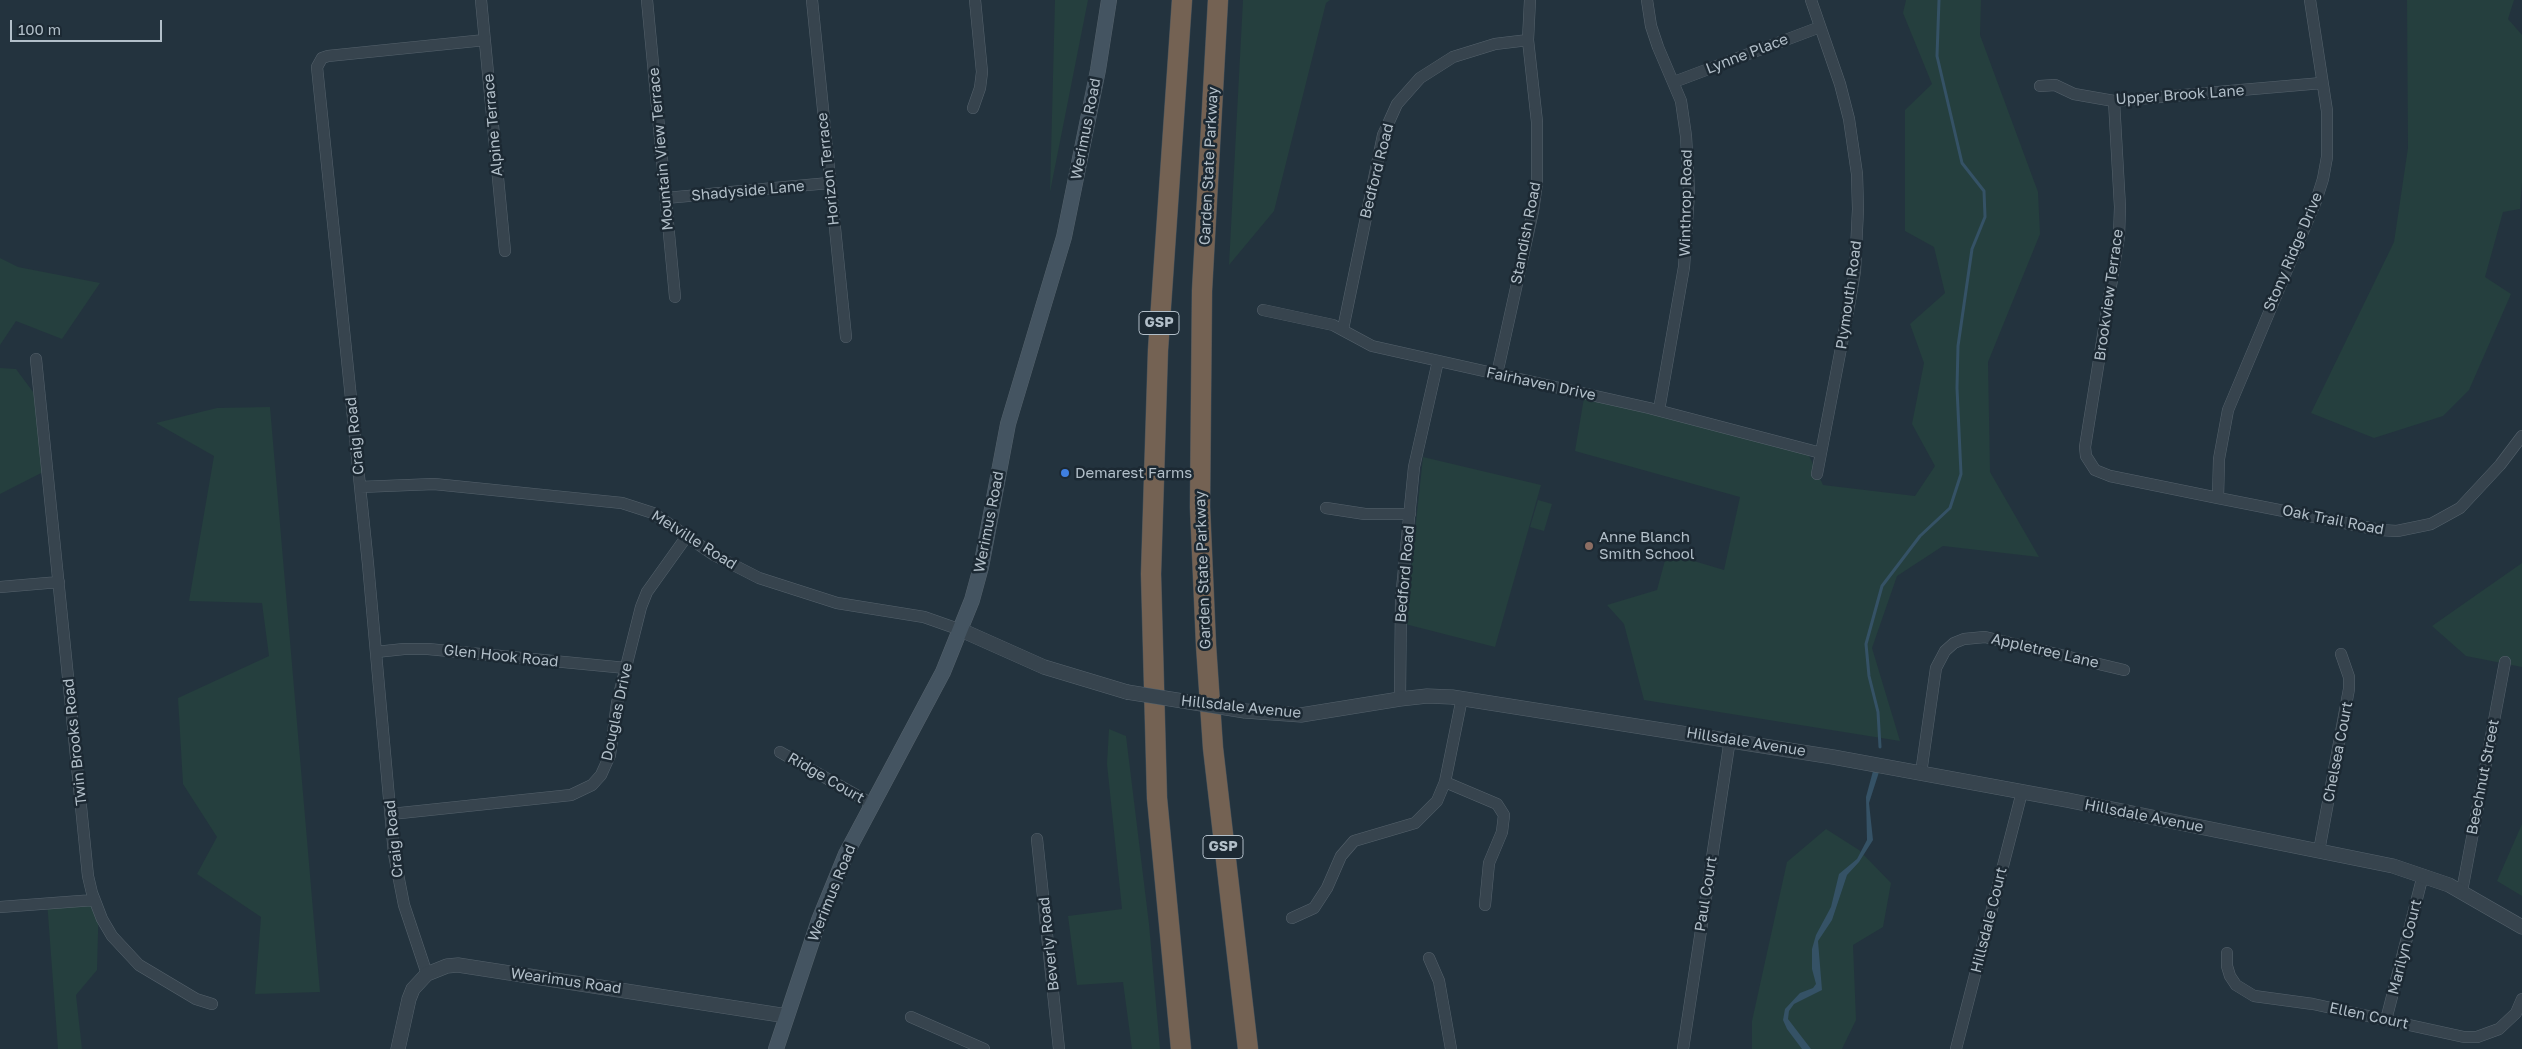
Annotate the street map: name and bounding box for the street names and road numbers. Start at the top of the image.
street label: Lynne Place [1703,30,1791,78]
street label: Mountain View Terrace [645,67,677,231]
street label: Alpine Terrace [480,73,506,177]
street label: Werimus Road [1067,77,1105,181]
street label: Upper Brook Lane [2115,82,2245,108]
street label: Garden State Parkway [1196,86,1222,246]
street label: Horizon Terrace [813,112,843,226]
street label: Bedford Road [1356,121,1398,221]
street label: Winthrop Road [1676,149,1696,257]
street label: Shadyside Lane [691,177,805,205]
street label: Standish Road [1507,180,1545,286]
street label: Stony Ridge Drive [2260,190,2326,314]
street label: Brookview Terrace [2091,228,2127,362]
street label: Plymouth Road [1832,239,1866,351]
road number: GSP [1139,312,1179,334]
street label: Fairhaven Drive [1485,364,1597,404]
street label: Craig Road [342,396,368,476]
street label: Werimus Road [970,470,1008,574]
street label: Garden State Parkway [1191,490,1215,650]
street label: Oak Trail Road [2281,501,2385,539]
street label: Melville Road [648,507,740,573]
street label: Bedford Road [1392,525,1418,623]
street label: Appletree Lane [1989,630,2101,672]
street label: Glen Hook Road [443,641,559,671]
street label: Douglas Drive [598,661,636,763]
street label: Twin Brooks Road [59,678,91,806]
street label: Hillsdale Avenue [1180,692,1302,722]
street label: Chelsea Court [2319,700,2357,804]
street label: Beechnut Street [2463,718,2503,836]
street label: Hillsdale Avenue [1685,724,1807,760]
street label: Ridge Court [784,749,868,807]
street label: Hillsdale Avenue [2083,796,2205,836]
street label: Craig Road [381,799,407,879]
road number: GSP [1203,836,1243,859]
street label: Werimus Road [804,842,860,944]
street label: Paul Court [1691,855,1721,933]
street label: Hillsdale Court [1967,865,2011,975]
street label: Beverly Road [1035,896,1063,992]
street label: Marilyn Court [2384,897,2426,997]
street label: Wearimus Road [509,964,623,998]
street label: Ellen Court [2328,999,2410,1033]

